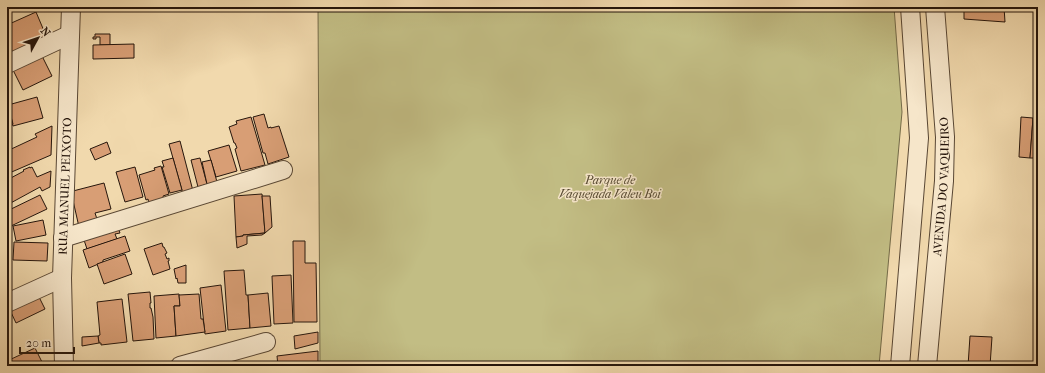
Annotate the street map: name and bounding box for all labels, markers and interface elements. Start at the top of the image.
north arrow [18,18,58,58]
text: N [38,25,53,40]
street label: RUA MANUEL PEIXOTO [56,117,74,255]
street label: AVENIDA DO VAQUEIRO [930,117,952,258]
park label: Parque de Vaquejada Valeu Boi [559,173,662,201]
scale bar [20,329,74,355]
text: 20 m [26,336,51,350]

